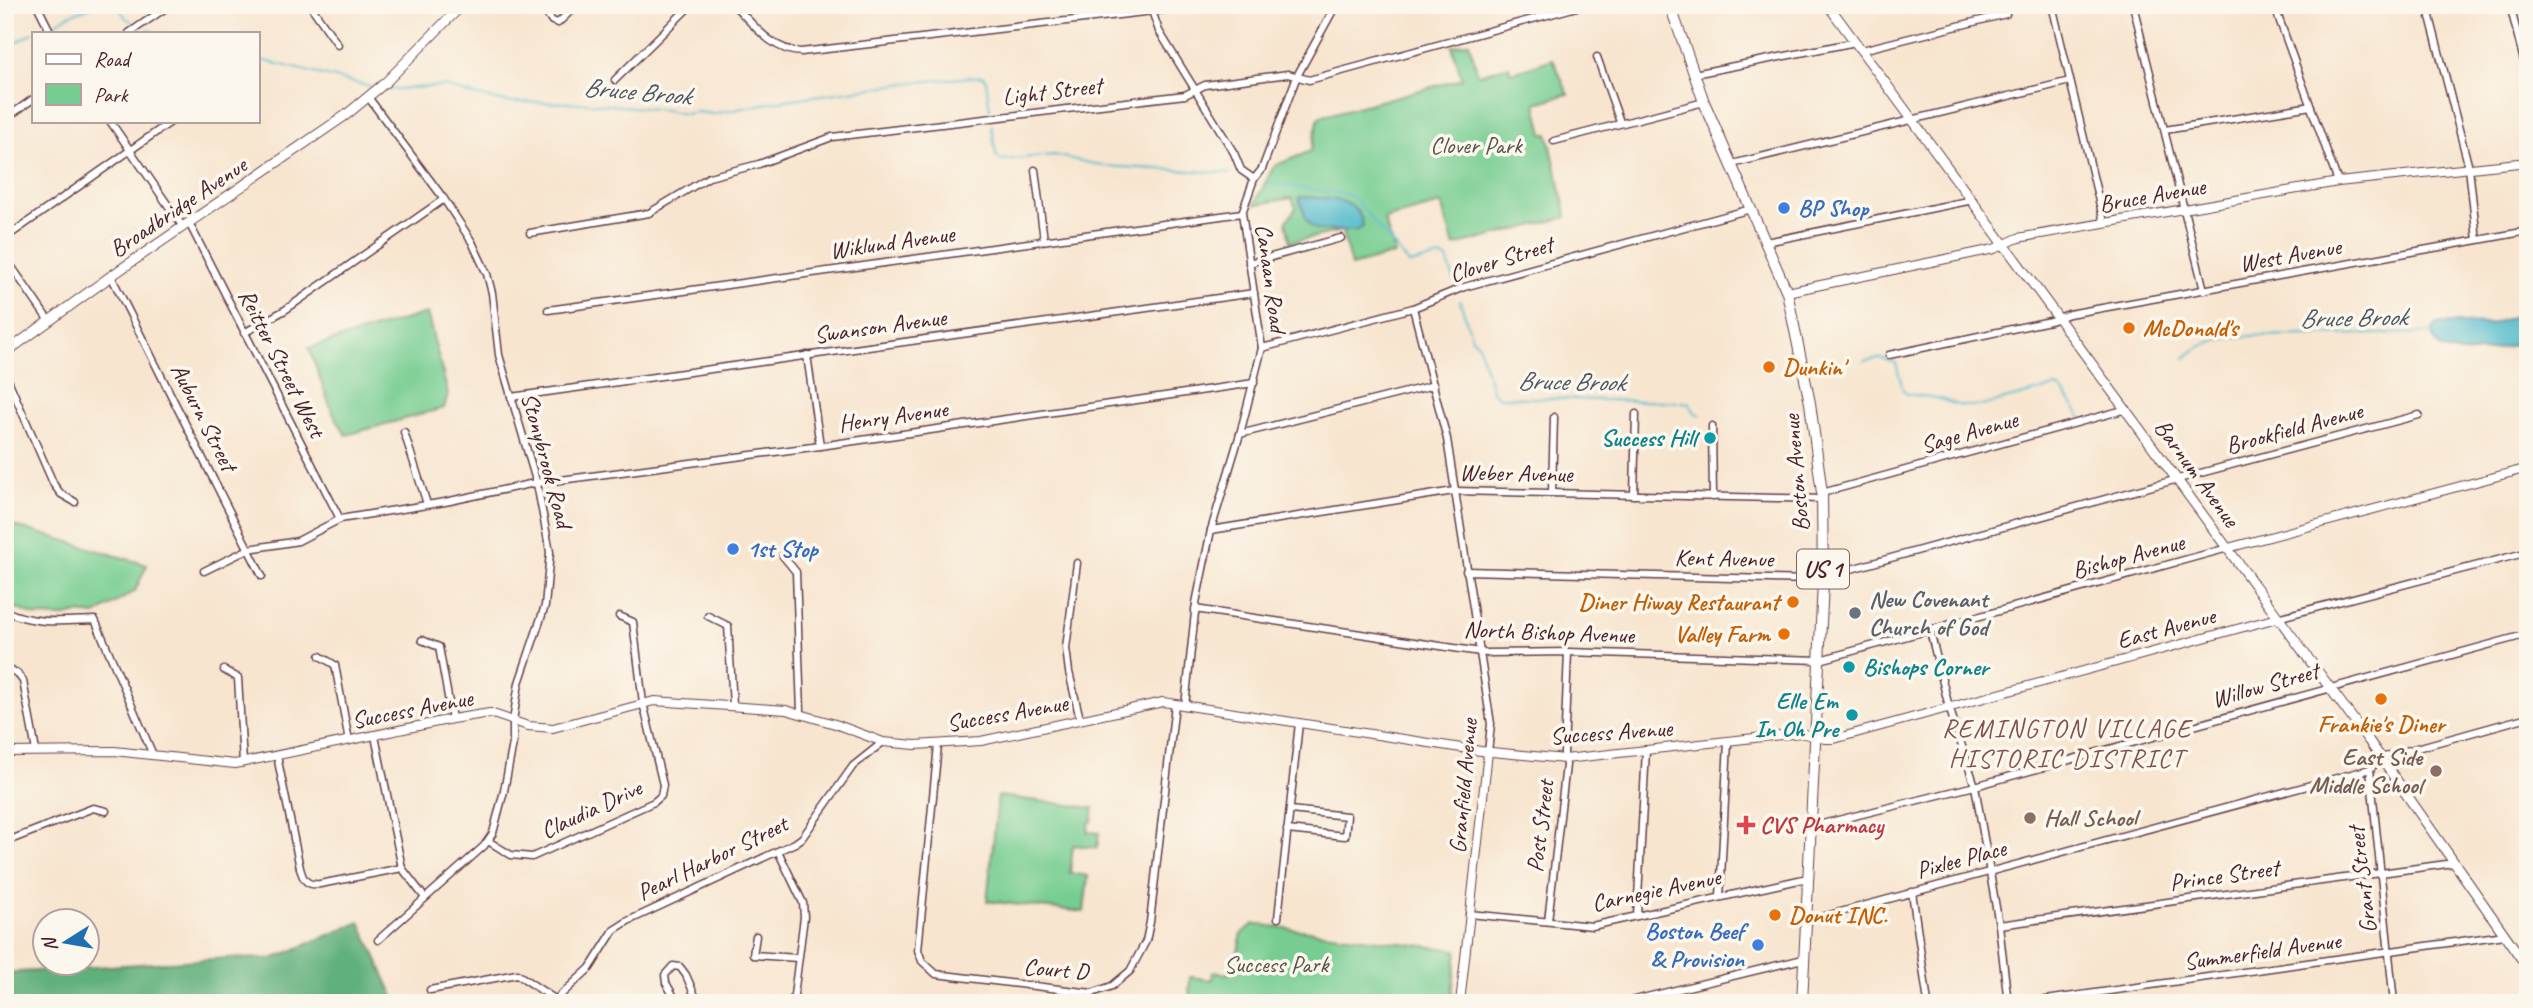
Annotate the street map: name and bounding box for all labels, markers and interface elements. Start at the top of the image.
legend [32,32,259,122]
text: Road [94,46,133,72]
water label: Bruce Brook [582,70,696,113]
street label: Light Street [1001,70,1106,112]
text: Park [94,82,129,108]
park label: Clover Park [1430,130,1524,160]
street label: Broadbridge Avenue [104,149,254,264]
street label: Bruce Avenue [2097,171,2209,219]
place label: BP Shop [1798,193,1870,223]
marker: BP Shop [1776,200,1792,216]
street label: Wiklund Avenue [828,218,958,266]
street label: Canaan Road [1249,222,1294,338]
street label: Clover Street [1446,228,1559,289]
street label: West Avenue [2237,231,2345,279]
street label: Reitter Street West [232,284,333,444]
water label: Bruce Brook [2299,300,2411,335]
street label: Swanson Avenue [812,302,950,350]
place label: McDonald's [2143,313,2241,343]
marker: McDonald's [2121,320,2137,336]
place label: Dunkin' [1783,352,1850,382]
street label: Auburn Street [164,358,245,479]
marker: Dunkin' [1761,359,1777,375]
water label: Bruce Brook [1517,364,1629,399]
street label: Stonybrook Road [515,389,580,534]
street label: Henry Avenue [836,393,952,439]
street label: Brookfield Avenue [2222,395,2368,461]
street label: Sage Avenue [1917,403,2023,460]
street label: Boston Avenue [1776,411,1816,533]
street label: Barnum Avenue [2148,413,2247,534]
place label: Success Hill [1601,423,1701,453]
marker: Success Hill [1702,430,1718,446]
street label: Weber Avenue [1459,457,1575,489]
street label: Bishop Avenue [2069,526,2189,585]
place label: 1st Stop [747,534,819,564]
marker: 1st Stop [725,541,741,557]
street label: Kent Avenue [1674,542,1776,574]
road number: US 1 [1797,550,1849,589]
place label: New Covenant Church of God [1869,584,1992,642]
place label: Diner Hiway Restaurant [1579,587,1783,617]
marker: Diner Hiway Restaurant [1785,594,1801,610]
street label: East Avenue [2114,600,2220,655]
marker: New Covenant Church of God [1847,605,1863,621]
street label: North Bishop Avenue [1463,614,1637,650]
place label: Valley Farm [1674,619,1771,649]
marker: Valley Farm [1776,626,1792,642]
place label: Bishops Corner [1863,652,1991,682]
street label: Willow Street [2208,655,2325,715]
marker: Bishops Corner [1841,659,1857,675]
street label: Success Avenue [349,682,477,735]
place label: Elle Em In Oh Pre [1755,686,1840,744]
street label: Success Avenue [944,687,1072,738]
marker: Frankie's Diner [2373,691,2389,707]
marker: Elle Em In Oh Pre [1844,707,1860,723]
place label: Frankie's Diner [2318,709,2447,739]
district label: REMINGTON VILLAGE HISTORIC DISTRICT [1942,712,2193,775]
street label: Success Avenue [1549,713,1675,751]
street label: Granfield Avenue [1442,715,1484,854]
place label: East Side Middle School [2309,742,2427,800]
marker: East Side Middle School [2428,763,2444,779]
street label: Claudia Drive [536,772,648,845]
street label: Post Street [1519,776,1561,874]
place label: Hall School [2044,803,2142,833]
street label: Pearl Harbor Street [632,808,794,907]
place label: CVS Pharmacy [1760,810,1885,840]
marker: Hall School [2022,810,2038,826]
marker: CVS Pharmacy [1738,817,1754,833]
street label: Grant Street [2340,822,2383,935]
street label: Pixlee Place [1913,832,2011,885]
street label: Prince Street [2167,852,2284,898]
street label: Carnegie Avenue [1589,861,1725,918]
place label: Donut INC. [1789,900,1889,930]
north arrow [32,906,102,976]
marker: Donut INC. [1767,907,1783,923]
place label: Boston Beef & Provision [1645,916,1750,974]
street label: Summerfield Avenue [2182,925,2345,977]
text: N [37,934,63,953]
marker: Boston Beef & Provision [1750,937,1766,953]
park label: Success Park [1224,949,1330,979]
street label: Court D [1022,951,1092,987]

